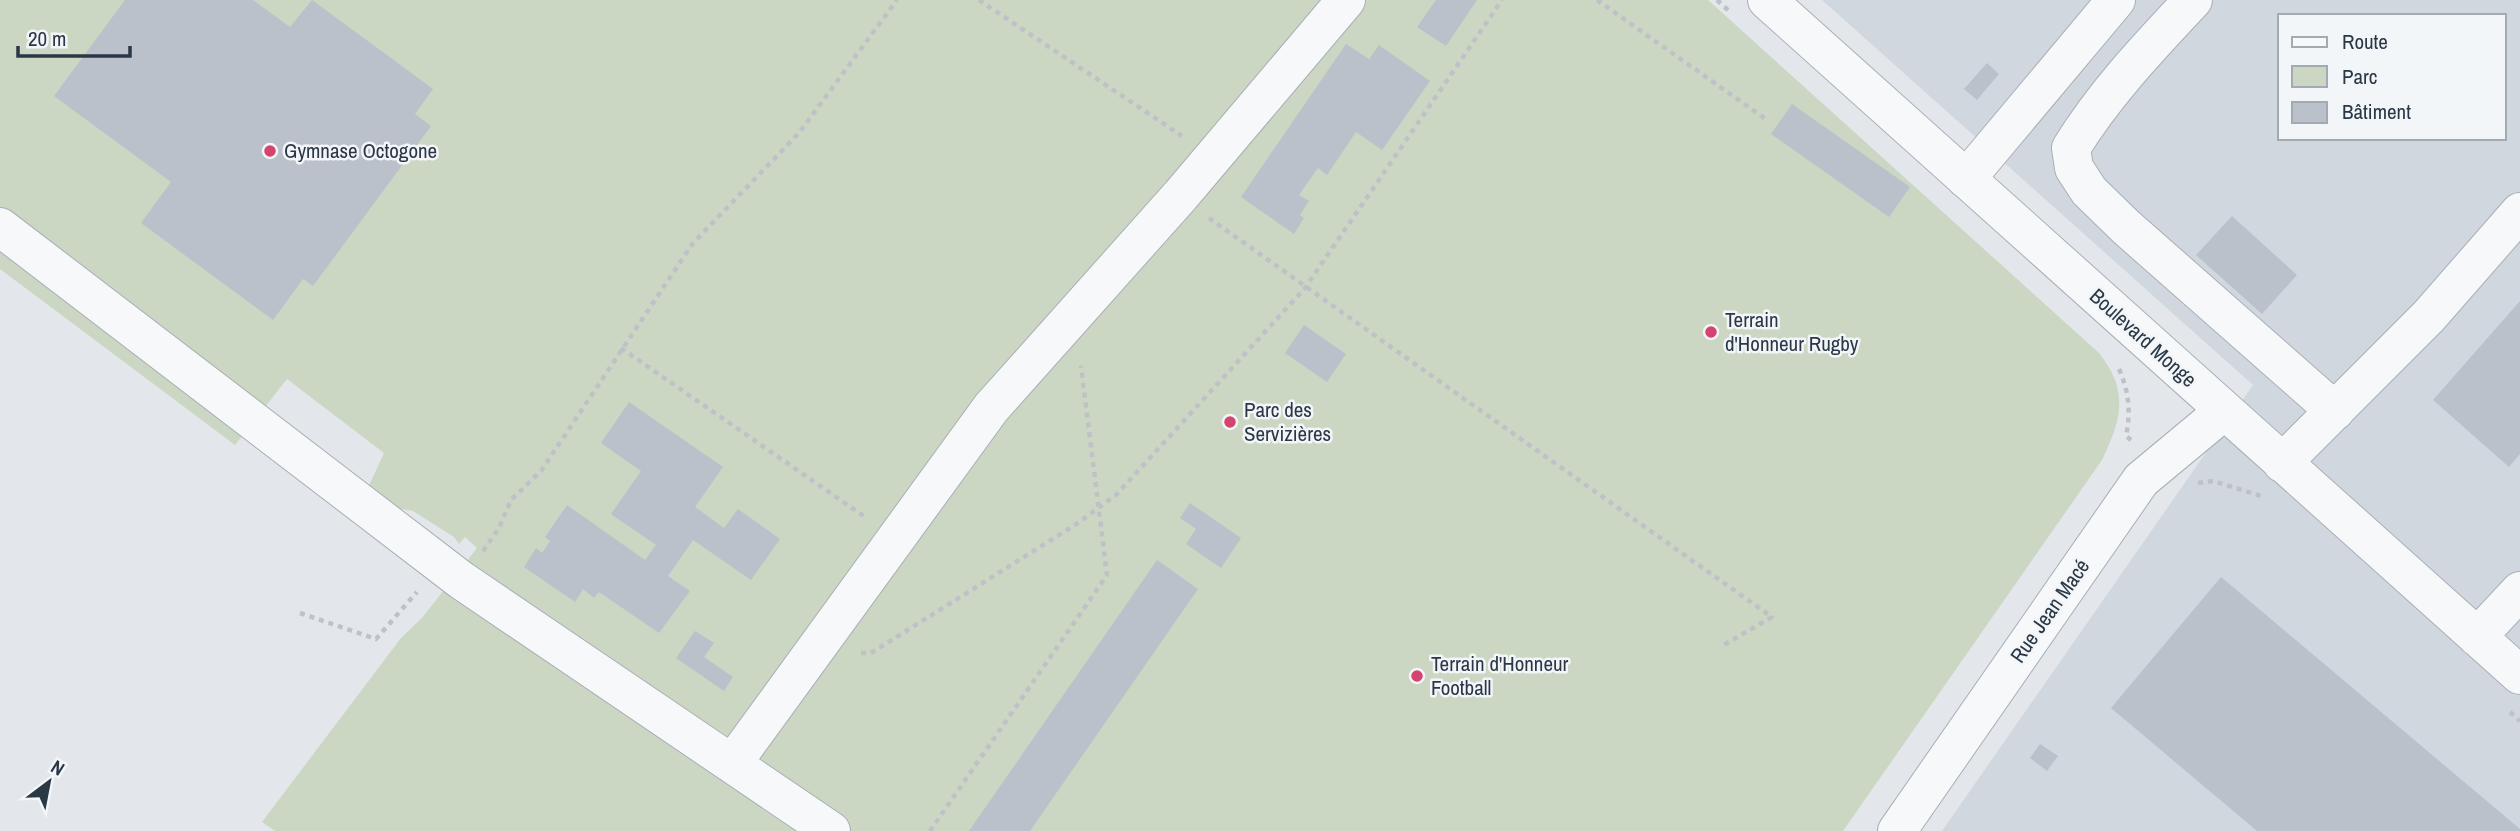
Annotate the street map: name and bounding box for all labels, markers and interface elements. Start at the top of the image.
scale bar [18,14,130,58]
legend [2278,14,2506,140]
text: 20 m [28,24,66,53]
text: Route [2342,27,2388,56]
text: Parc [2342,62,2377,91]
text: Bâtiment [2342,97,2411,126]
place label: Gymnase Octogone [284,136,437,165]
marker: Gymnase Octogone [262,143,278,159]
street label: Boulevard Monge [2083,282,2203,394]
place label: Terrain d'Honneur Rugby [1725,305,1859,358]
marker: Terrain d'Honneur Rugby [1703,324,1719,340]
place label: Parc des Servizières [1244,395,1331,448]
marker: Parc des Servizières [1222,414,1238,430]
street label: Rue Jean Macé [2003,553,2096,668]
place label: Terrain d'Honneur Football [1431,649,1569,702]
marker: Terrain d'Honneur Football [1409,668,1425,684]
north arrow [14,747,84,817]
text: N [46,754,70,782]

